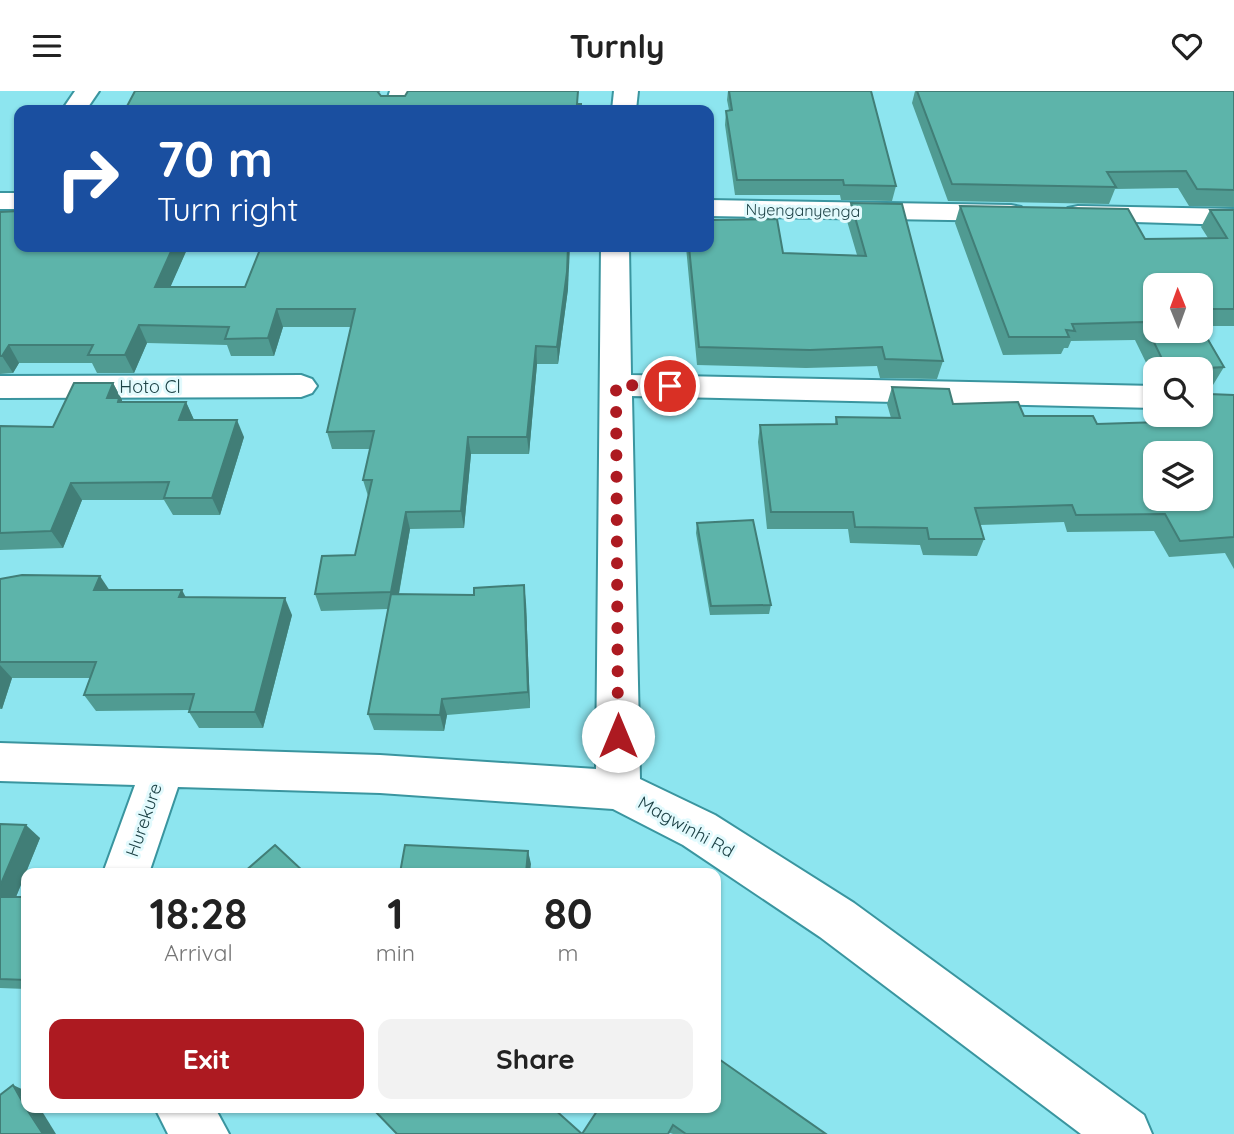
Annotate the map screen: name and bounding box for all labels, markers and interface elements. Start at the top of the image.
text: Turnly [570,26,664,66]
icon: menu [28,27,66,65]
icon: heart [1168,27,1206,65]
text: 70 m [157,128,273,189]
icon: right [42,133,133,224]
text: Turn right [157,189,298,229]
street label: Nyenganyenga [746,199,860,221]
north arrow [1143,273,1213,343]
map controls [1143,273,1213,511]
pin [640,356,700,416]
button: search [1143,357,1213,427]
icon: arrive [651,367,689,405]
street label: Hoto Cl [119,375,181,398]
button: layers [1143,441,1213,511]
position arrow [581,699,655,773]
street label: Hurekure [120,780,167,860]
street label: Magwinhi Rd [634,791,738,862]
text: 18:28 [150,887,247,940]
text: 1 [387,887,404,940]
text: 80 [544,887,592,940]
text: Arrival [164,938,233,967]
text: min [376,938,415,967]
text: m [558,938,579,967]
button: Exit [49,1019,364,1099]
button: Share [378,1019,693,1099]

